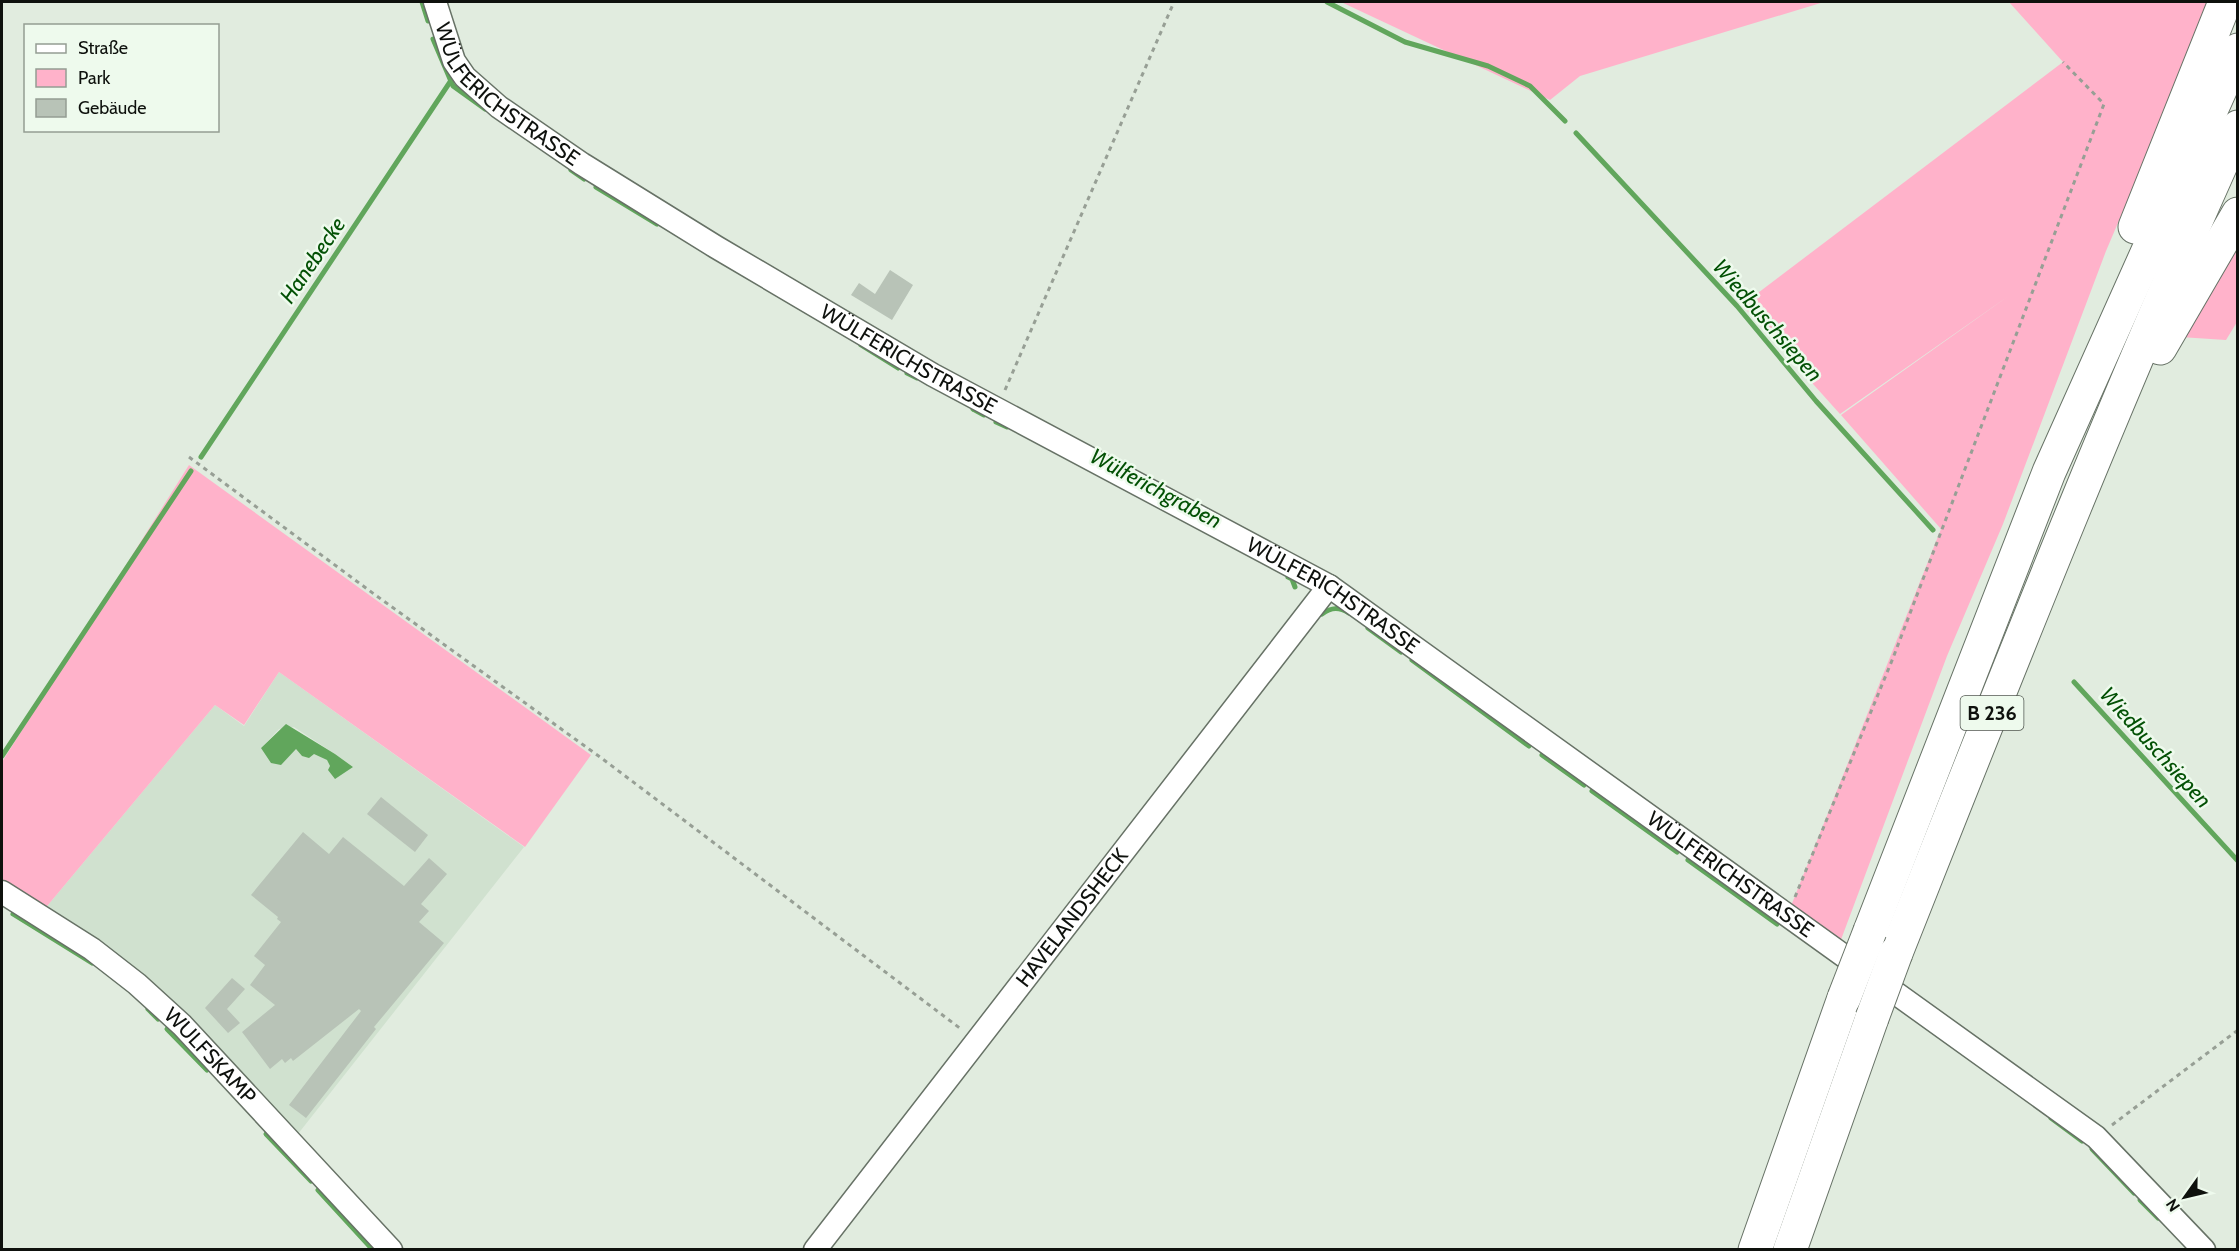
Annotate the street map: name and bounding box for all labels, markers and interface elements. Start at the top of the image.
street label: WÜLFERICHSTRASSE [430,19,585,171]
legend [24,24,219,132]
text: Straße [78,37,128,59]
text: Park [78,67,111,89]
text: Gebäude [78,97,147,119]
water label: Hanebecke [274,212,351,308]
water label: Wiedbuschsiepen [1707,253,1828,387]
street label: WÜLFERICHSTRASSE [816,298,1001,419]
water label: Wülferichgraben [1085,443,1226,534]
street label: WÜLFERICHSTRASSE [1243,532,1424,659]
water label: Wiedbuschsiepen [2094,681,2217,814]
road number: B 236 [1960,696,2024,730]
street label: WÜLFERICHSTRASSE [1643,806,1819,942]
street label: HAVELANDSHECK [1010,843,1133,992]
street label: WULFSKAMP [159,1002,262,1109]
north arrow [2155,1167,2215,1227]
text: N [2162,1195,2184,1215]

